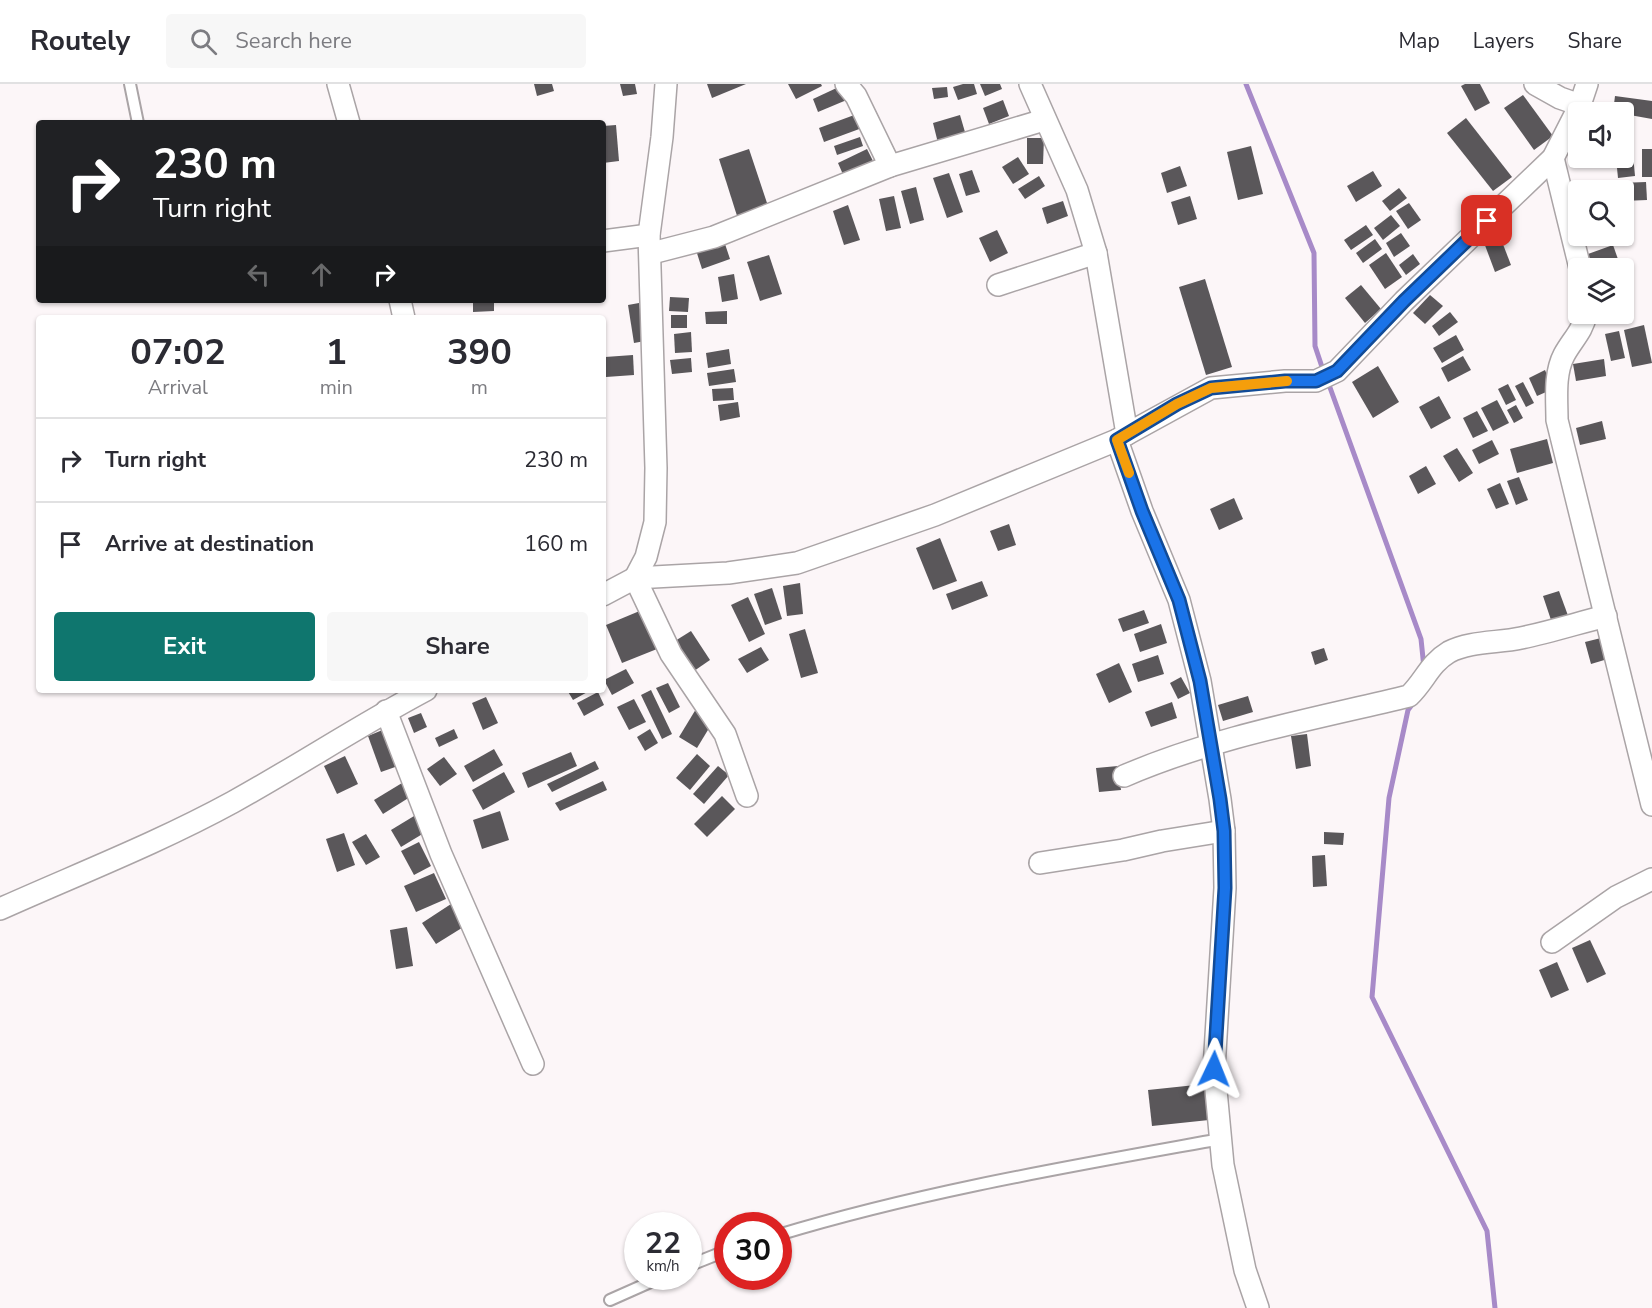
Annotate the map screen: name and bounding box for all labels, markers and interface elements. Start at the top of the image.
search box [166,14,586,68]
text: Routely [30,22,130,60]
icon: search [187,25,220,58]
text: Search here [235,26,352,56]
text: Map [1398,27,1440,55]
text: Layers [1473,27,1534,55]
text: Share [1567,27,1622,55]
map controls [1568,102,1634,324]
button: sound [1568,102,1634,168]
text: 230 m [153,136,277,193]
icon: right [54,144,132,222]
button: search [1568,180,1634,246]
text: Turn right [153,190,271,227]
pin [1461,195,1512,246]
icon: arrive [1470,204,1503,237]
icon: left [242,258,275,291]
icon: ahead [305,258,338,291]
icon: right [368,258,401,291]
button: layers [1568,258,1634,324]
text: 07:02 [130,328,226,377]
text: 1 [325,328,347,377]
text: 390 [447,328,512,377]
text: Arrival [148,374,208,401]
text: min [320,374,353,401]
text: m [471,374,488,401]
icon: right [54,444,87,477]
text: Turn right [105,445,206,475]
text: 230 m [524,445,588,475]
icon: arrive [54,528,87,561]
text: Arrive at destination [105,529,314,559]
text: 160 m [524,529,588,559]
button: Exit [54,612,315,681]
button: Share [327,612,588,681]
position arrow [1182,1037,1246,1101]
speed limit sign: 30 [714,1212,792,1290]
text: 22 [645,1223,681,1264]
text: km/h [646,1256,680,1276]

